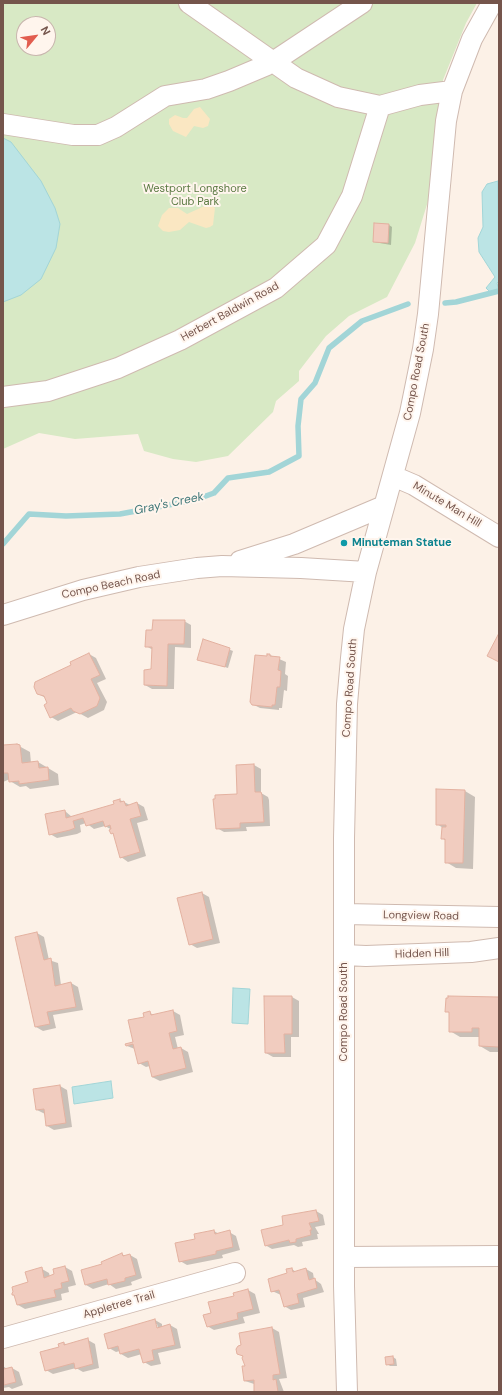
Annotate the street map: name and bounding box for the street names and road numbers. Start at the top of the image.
street label: Herbert Baldwin Road [179,280,281,344]
street label: Compo Road South [401,322,433,422]
street label: Minute Man Hill [410,479,484,531]
street label: Compo Beach Road [60,568,162,602]
street label: Compo Road South [340,638,360,738]
street label: Longview Road [383,909,459,923]
street label: Hidden Hill [395,946,449,962]
street label: Compo Road South [337,963,351,1061]
street label: Appletree Trail [82,1288,156,1322]

